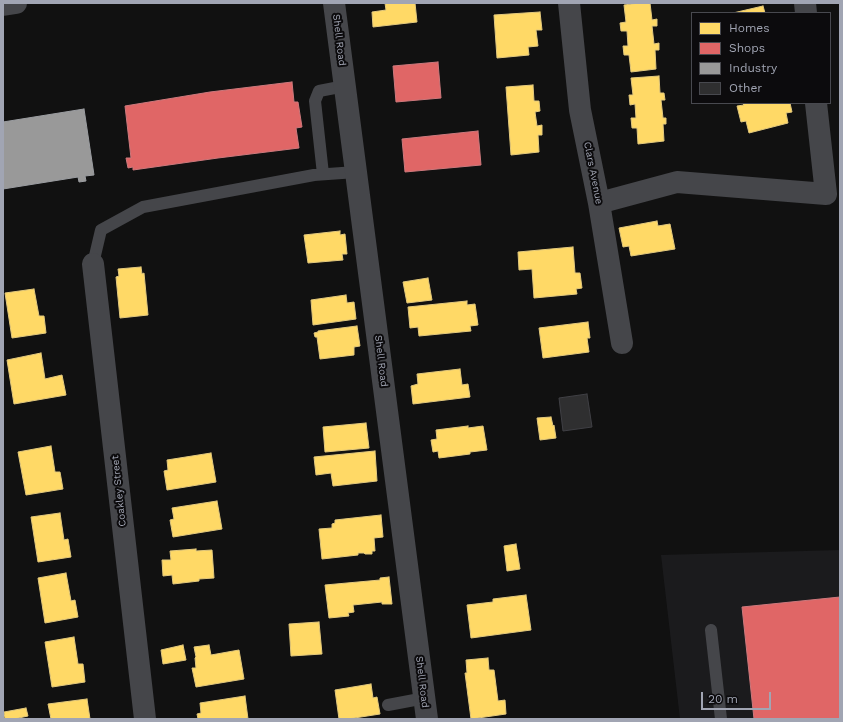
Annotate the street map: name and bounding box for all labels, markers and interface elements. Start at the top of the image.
legend [691,12,831,104]
street label: Shell Road [330,13,348,67]
text: Homes [729,21,770,35]
text: Shops [729,41,765,55]
text: Industry [729,61,777,75]
text: Other [729,81,762,95]
street label: Clars Avenue [581,141,605,205]
street label: Shell Road [372,334,390,388]
street label: Coakley Street [109,455,129,527]
street label: Shell Road [413,655,431,709]
scale bar [703,684,773,710]
text: 20 m [708,692,738,706]

